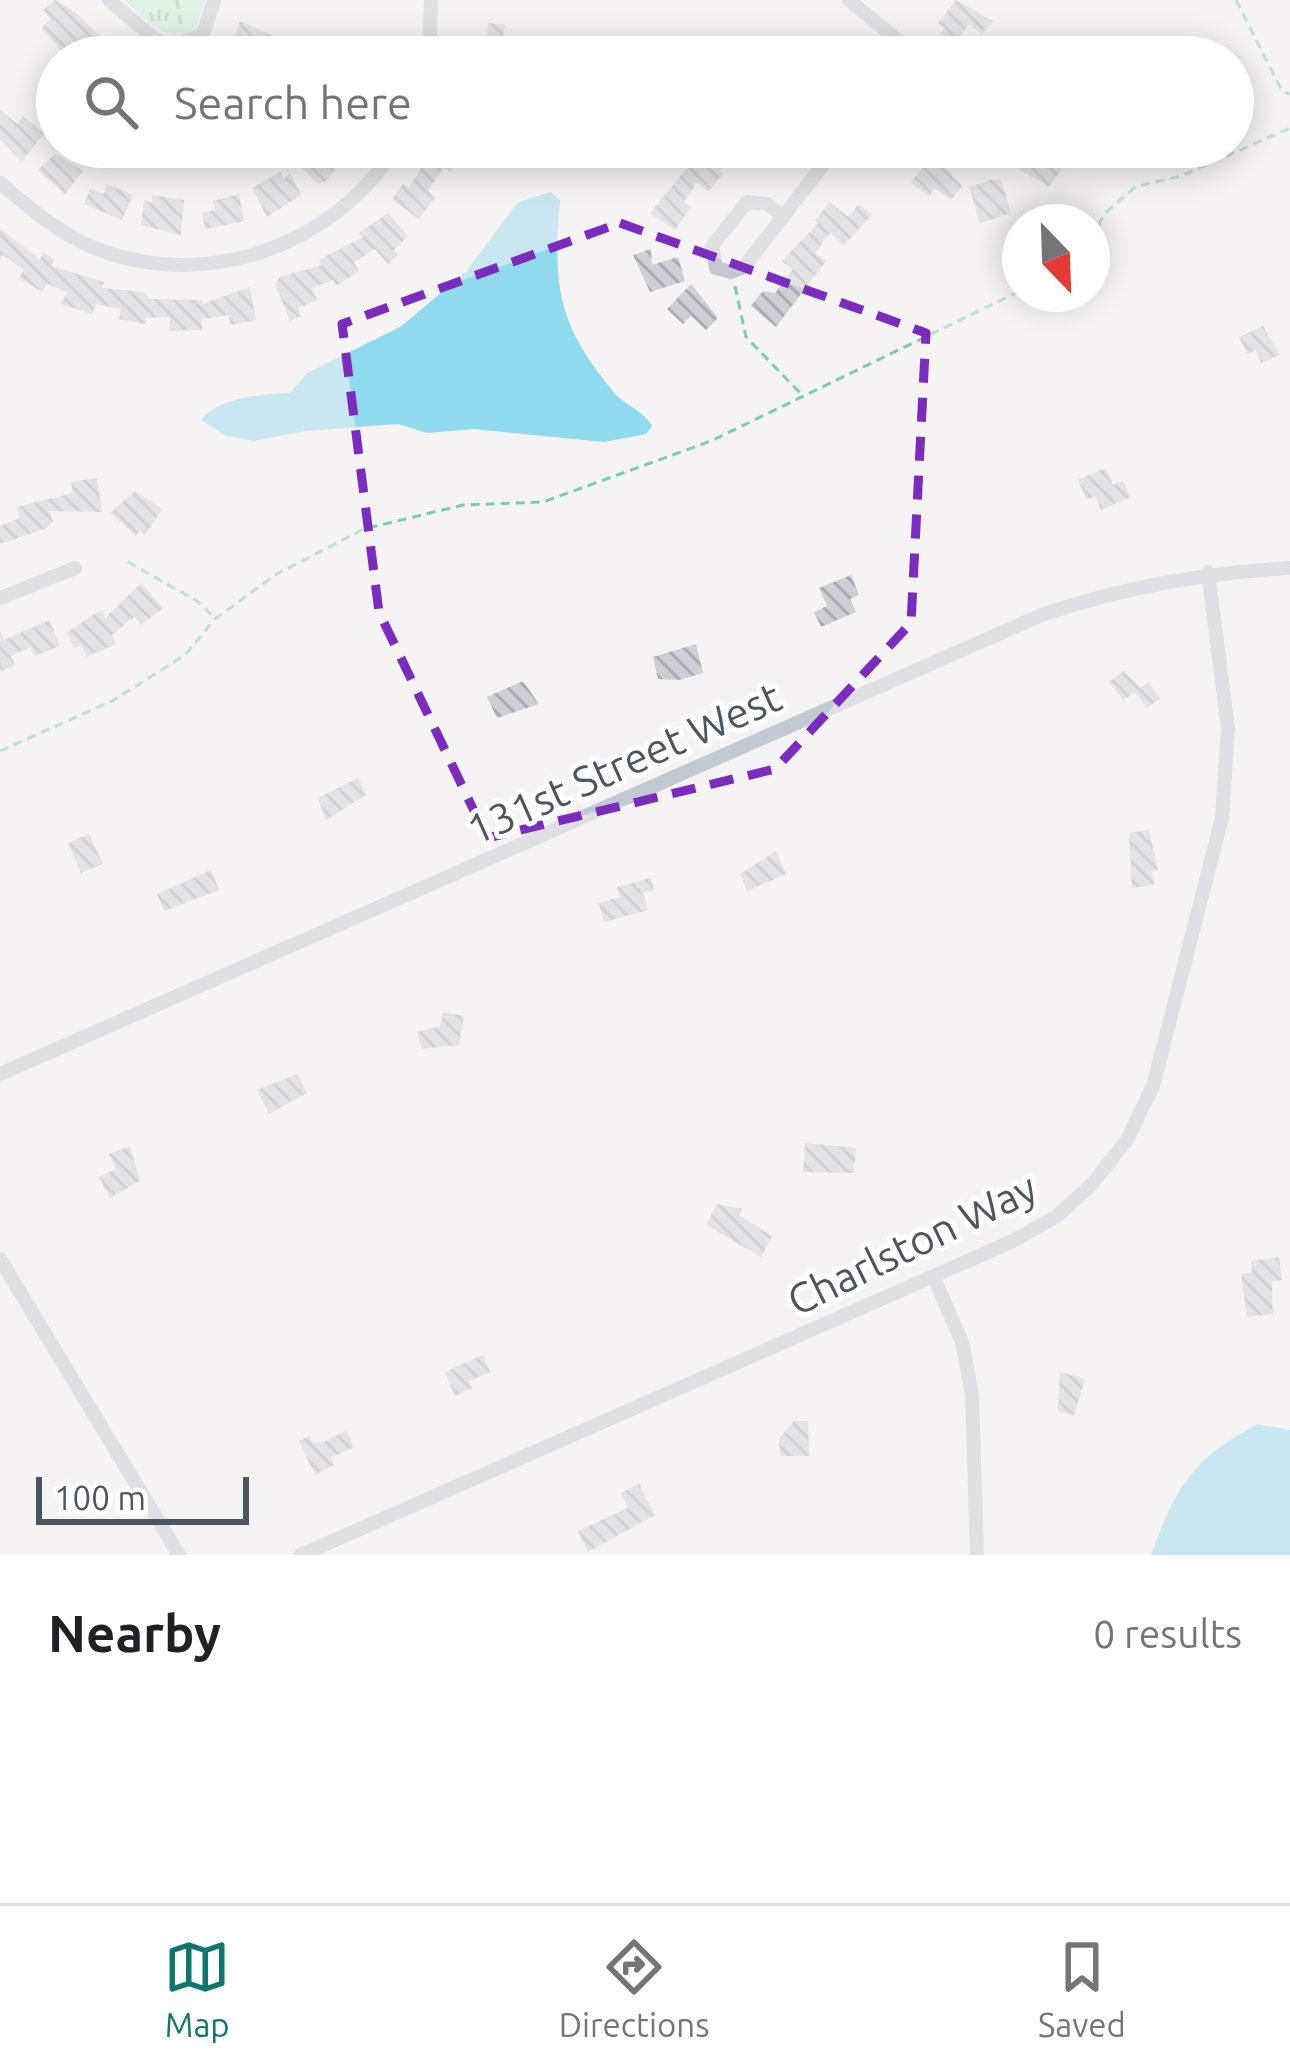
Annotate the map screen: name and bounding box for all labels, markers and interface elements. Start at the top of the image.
search box [36,36,1254,168]
icon: search [78,69,144,135]
text: Search here [174,77,412,128]
north arrow [1002,204,1110,312]
street label: 131st Street West [460,672,788,853]
street label: Charlston Way [780,1163,1044,1324]
scale bar [36,1471,249,1524]
text: 100 m [54,1479,146,1516]
text: Nearby [48,1604,221,1662]
text: 0 results [1093,1612,1242,1655]
tab: Map [164,1934,230,2043]
tab: Directions [559,1934,709,2043]
tab: Saved [1038,1934,1126,2043]

